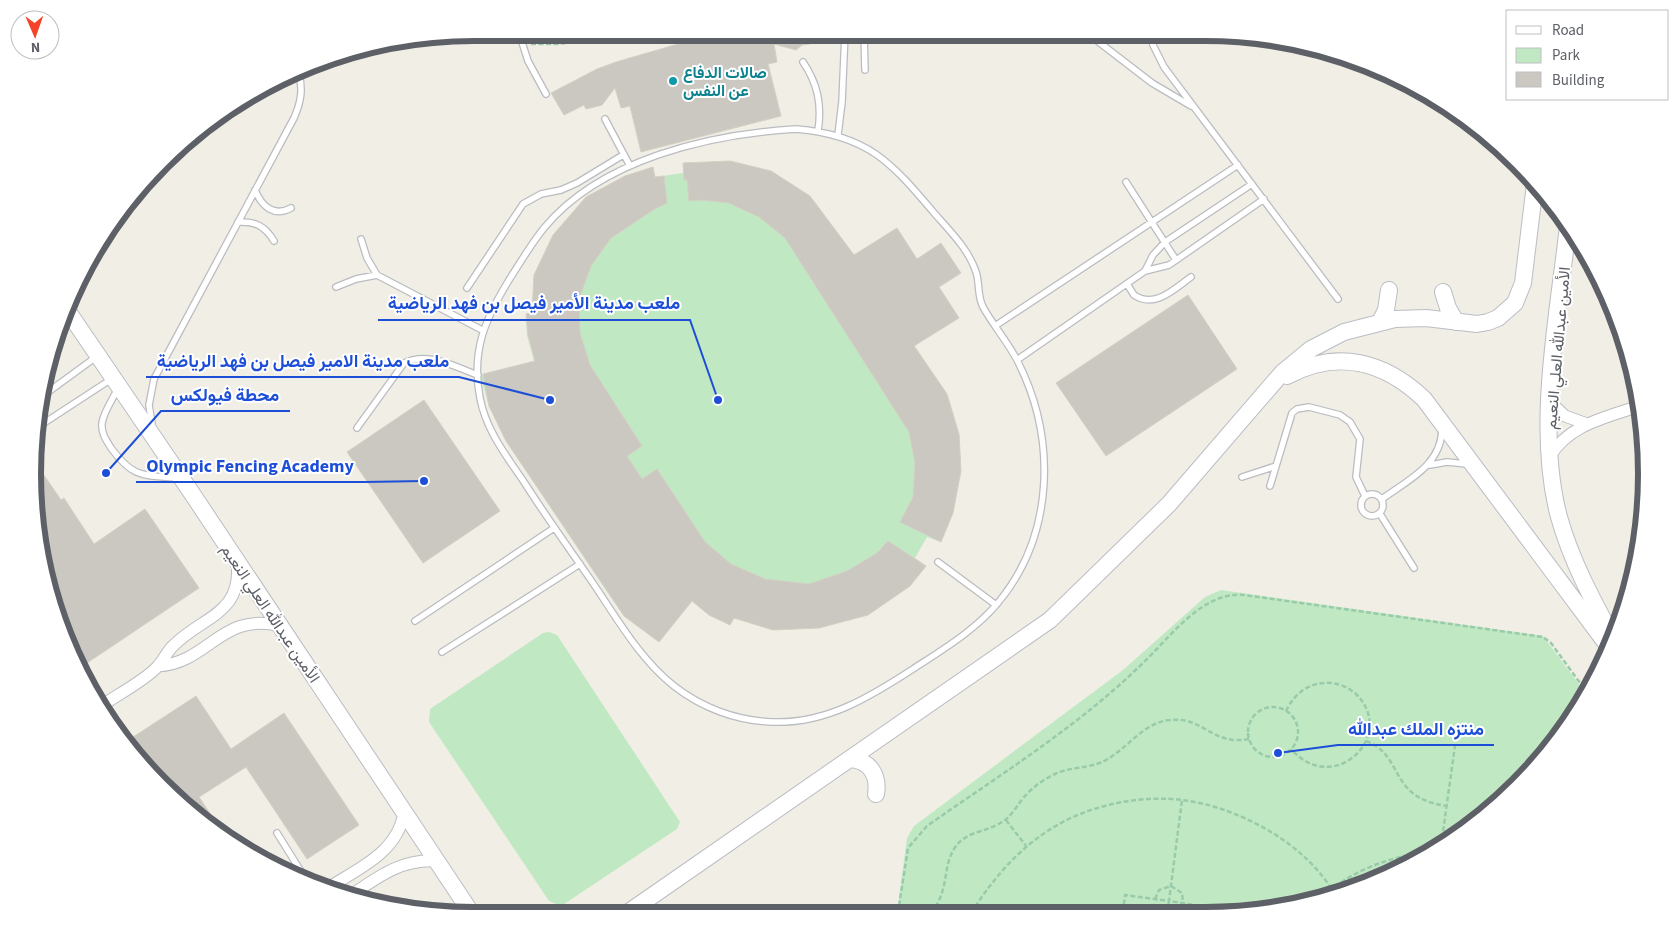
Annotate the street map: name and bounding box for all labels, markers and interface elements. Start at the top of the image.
north arrow [10,10,60,60]
legend [1506,10,1669,100]
text: Road [1552,20,1584,41]
text: N [30,37,40,57]
text: Park [1552,45,1581,66]
place label: صالات الدفاع عن النفس [683,62,767,102]
text: Building [1552,70,1605,91]
marker: صالات الدفاع عن النفس [667,75,679,87]
street label: الأمين عبدالله العلي النعيم [1540,266,1578,430]
callout: ملعب مدينة الأمير فيصل بن فهد الرياضية [378,287,690,320]
text: ملعب مدينة الأمير فيصل بن فهد الرياضية [388,291,680,316]
callout: ملعب مدينة الامير فيصل بن فهد الرياضية [146,344,459,377]
text: ملعب مدينة الامير فيصل بن فهد الرياضية [157,349,449,374]
callout: محطة فيولكس [161,378,290,411]
text: محطة فيولكس [171,383,279,408]
callout: Olympic Fencing Academy [136,449,364,482]
text: Olympic Fencing Academy [146,454,354,479]
street label: الأمين عبدالله العلي النعيم [214,540,325,688]
callout: منتزه الملك عبدالله [1338,712,1494,745]
text: منتزه الملك عبدالله [1348,717,1484,742]

